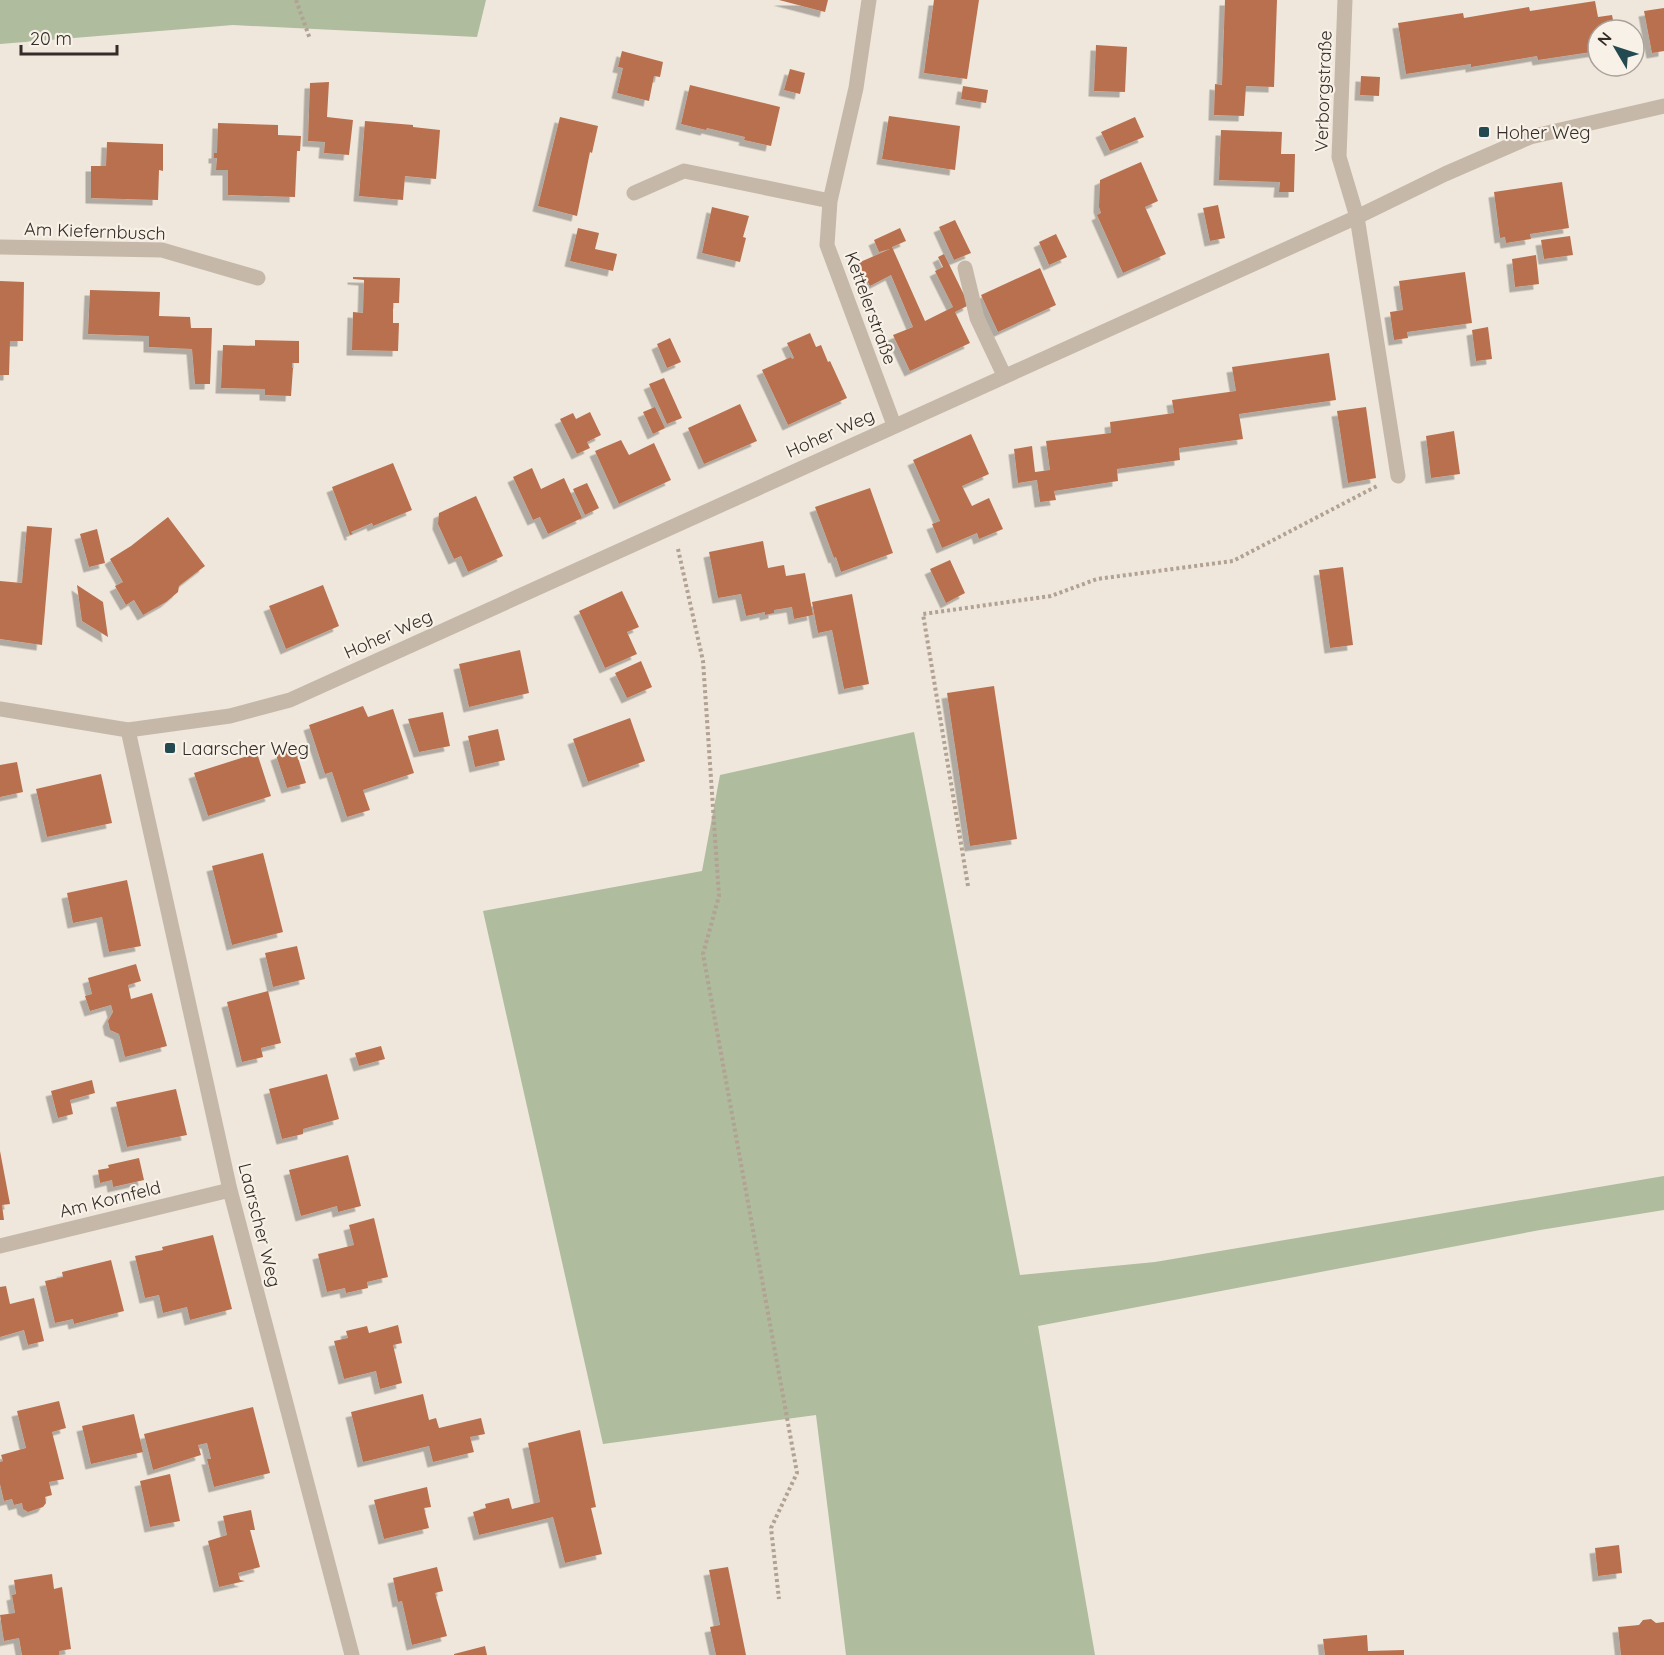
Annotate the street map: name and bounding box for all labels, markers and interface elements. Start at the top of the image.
scale bar [21,18,117,56]
north arrow [1586,18,1646,78]
text: 20 m [30,27,72,50]
text: N [1593,28,1616,49]
street label: Verborgstraße [1309,30,1337,152]
place label: Hoher Weg [1496,121,1591,144]
marker: Hoher Weg [1477,125,1491,139]
street label: Am Kiefernbusch [24,217,166,245]
street label: Kettelerstraße [840,248,902,368]
street label: Hoher Weg [782,403,878,463]
street label: Hoher Weg [340,604,436,664]
place label: Laarscher Weg [182,737,309,760]
marker: Laarscher Weg [163,741,177,755]
street label: Laarscher Weg [233,1161,287,1289]
street label: Am Kornfeld [57,1175,163,1223]

